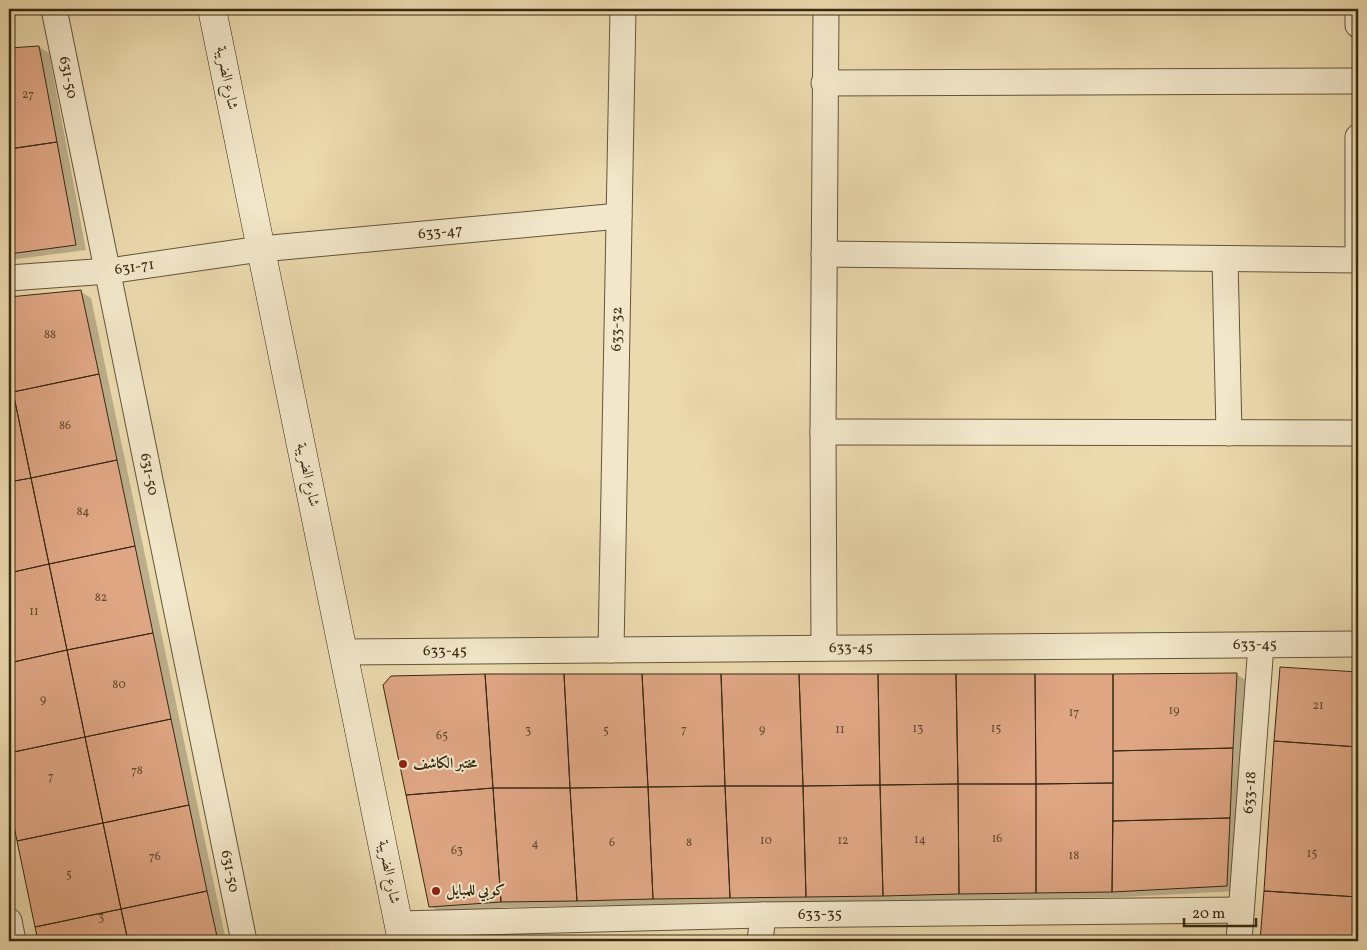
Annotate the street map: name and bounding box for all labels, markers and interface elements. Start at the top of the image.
street label: شارع الضريبة [209,44,242,112]
street label: 631-50 [53,55,83,101]
house number: 27 [22,87,34,103]
street label: 633-47 [417,220,464,245]
street label: 631-71 [113,254,156,281]
street label: 633-32 [606,306,628,352]
house number: 88 [44,327,56,343]
house number: 86 [59,418,71,434]
street label: شارع الضريبة [289,441,324,509]
street label: 631-50 [134,451,163,497]
house number: 84 [77,504,89,520]
house number: 82 [95,590,107,606]
house number: 11 [29,604,39,620]
street label: 633-45 [1233,634,1277,655]
street label: 633-45 [829,637,873,659]
street label: 633-45 [423,641,467,662]
house number: 80 [112,677,126,693]
house number: 9 [40,692,46,708]
house number: 21 [1312,698,1324,714]
house number: 19 [1169,703,1179,719]
house number: 17 [1069,705,1079,721]
house number: 13 [913,721,923,737]
house number: 15 [991,721,1001,737]
house number: 7 [681,722,687,738]
house number: 9 [759,722,765,738]
house number: 11 [835,722,845,738]
house number: 3 [525,723,531,739]
house number: 5 [603,723,609,739]
house number: 65 [436,728,448,744]
place label: مختبر الكاشف [413,754,478,775]
marker: مختبر الكاشف [397,758,409,770]
house number: 78 [131,763,143,779]
house number: 7 [48,769,54,785]
street label: 633-18 [1238,770,1262,814]
house number: 16 [992,831,1002,847]
house number: 14 [914,832,926,848]
house number: 10 [760,833,772,849]
house number: 12 [837,833,849,849]
house number: 6 [609,835,615,851]
house number: 8 [686,835,692,851]
house number: 4 [531,836,539,852]
street label: شارع الضريبة [371,838,404,906]
house number: 63 [451,843,463,859]
house number: 15 [1307,846,1317,862]
street label: 631-50 [215,848,244,894]
house number: 18 [1069,848,1079,864]
house number: 76 [149,849,161,865]
house number: 5 [66,867,72,883]
place label: كوبي للمبايل [446,881,506,902]
marker: كوبي للمبايل [430,885,442,897]
scale bar [1184,895,1257,927]
street label: 633-35 [798,904,842,925]
text: 20 m [1192,904,1225,925]
house number: 3 [98,910,104,926]

